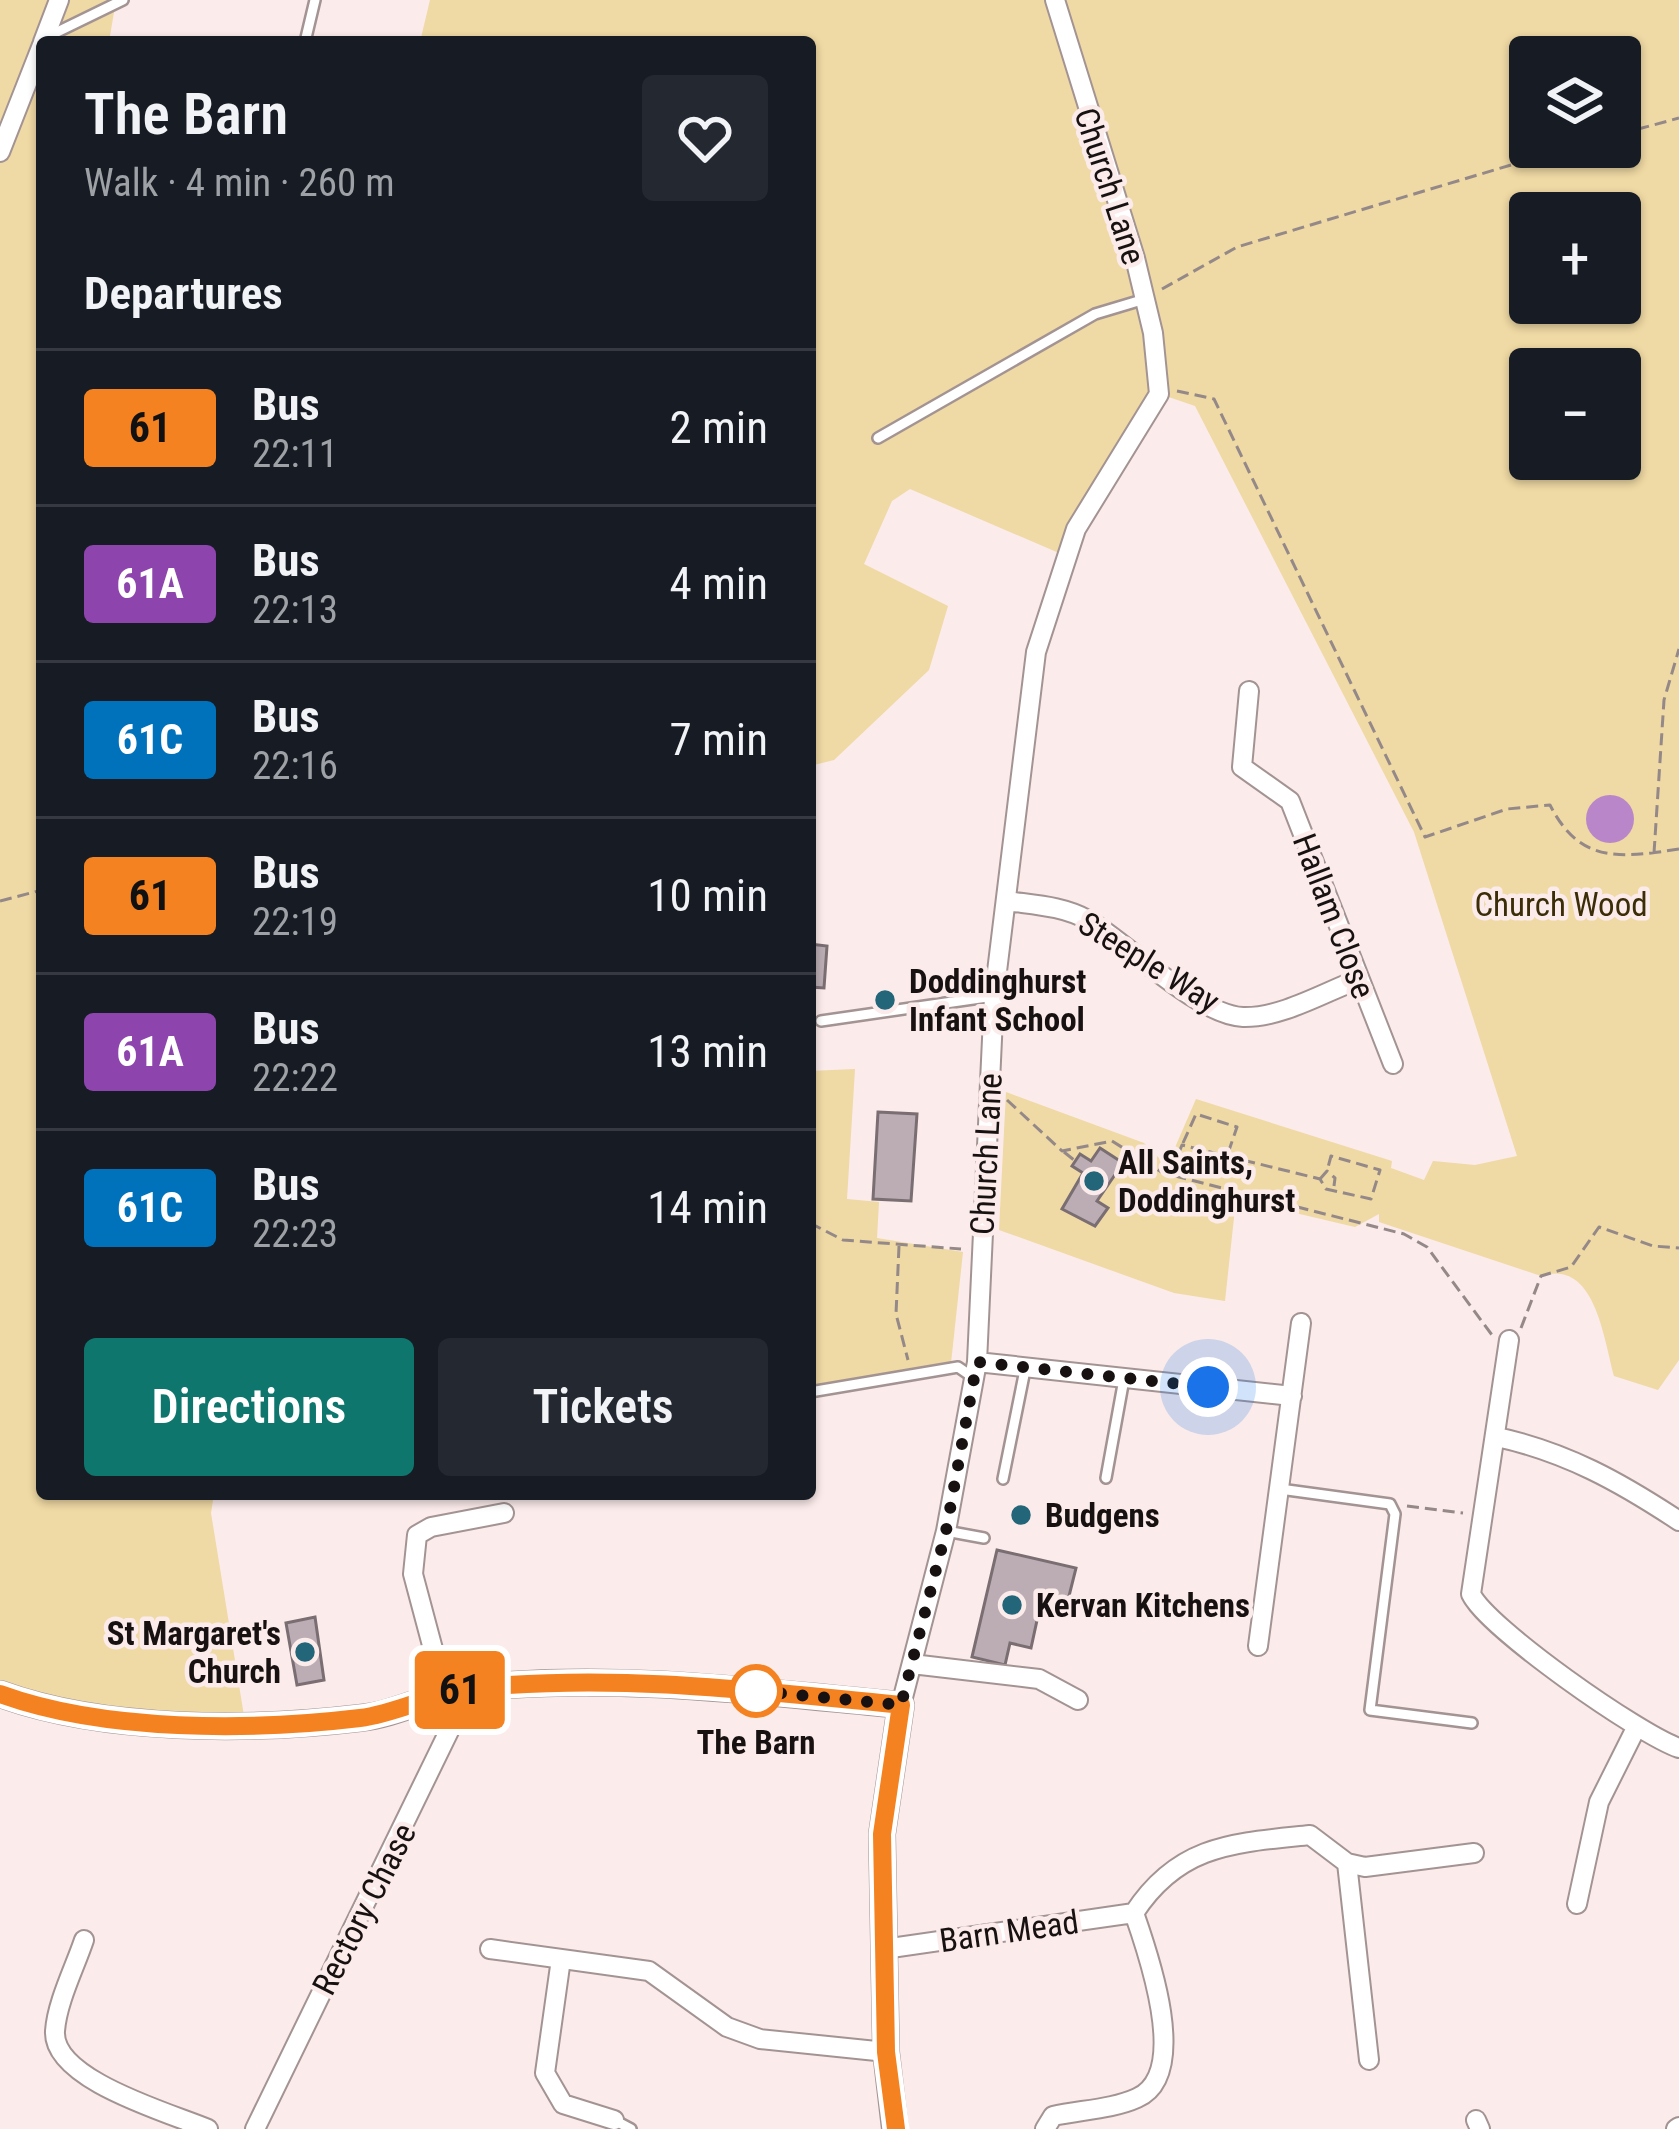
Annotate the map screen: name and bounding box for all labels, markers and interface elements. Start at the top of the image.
map controls [1509,36,1641,480]
button: layers [1509,36,1641,168]
button: heart [642,75,768,201]
text: The Barn [84,81,288,148]
street label: Church Lane [1066,103,1154,269]
text: Walk · 4 min · 260 m [84,160,395,206]
button: + [1509,192,1641,324]
text: Departures [84,267,283,320]
button: − [1509,348,1641,480]
text: Bus [252,378,320,431]
text: 2 min [669,401,768,454]
text: 61 [129,403,171,452]
text: 22:11 [252,431,338,477]
text: Bus [252,534,320,587]
text: 4 min [669,557,768,610]
text: 61A [116,559,184,608]
text: 22:13 [252,587,338,633]
text: Bus [252,690,320,743]
text: 7 min [669,713,768,766]
text: 61C [117,715,183,764]
text: 22:16 [252,743,338,789]
street label: Hallam Close [1285,828,1383,1004]
text: Bus [252,846,320,899]
text: 10 min [647,869,768,922]
text: 61 [129,871,171,920]
park label: Church Wood [1474,885,1648,924]
text: 22:19 [252,899,338,945]
street label: Steeple Way [1071,903,1227,1021]
place label: Doddinghurst Infant School [909,962,1086,1039]
marker: Doddinghurst Infant School [872,987,898,1013]
text: Bus [252,1002,320,1055]
text: 13 min [647,1025,768,1078]
text: 61A [116,1027,184,1076]
text: 22:22 [252,1055,338,1101]
street label: Church Lane [962,1072,1010,1236]
place label: All Saints, Doddinghurst [1118,1143,1295,1220]
text: Bus [252,1158,320,1211]
marker: All Saints, Doddinghurst [1081,1168,1107,1194]
text: 14 min [647,1181,768,1234]
text: 61C [117,1183,183,1232]
text: 22:23 [252,1211,338,1257]
button: Directions [84,1338,414,1476]
button: Tickets [438,1338,768,1476]
your location [1178,1357,1238,1417]
place label: Budgens [1045,1496,1160,1535]
marker: Budgens [1008,1502,1034,1528]
place label: Kervan Kitchens [1036,1586,1250,1625]
marker: Kervan Kitchens [999,1592,1025,1618]
place label: St Margaret's Church [107,1614,281,1691]
marker: St Margaret's Church [292,1639,318,1665]
line badge: 61 [406,1651,514,1729]
text: 61 [439,1665,481,1714]
marker: The Barn [731,1666,781,1716]
place label: The Barn [697,1723,815,1762]
street label: Rectory Chase [304,1817,424,2001]
street label: Barn Mead [937,1902,1081,1960]

